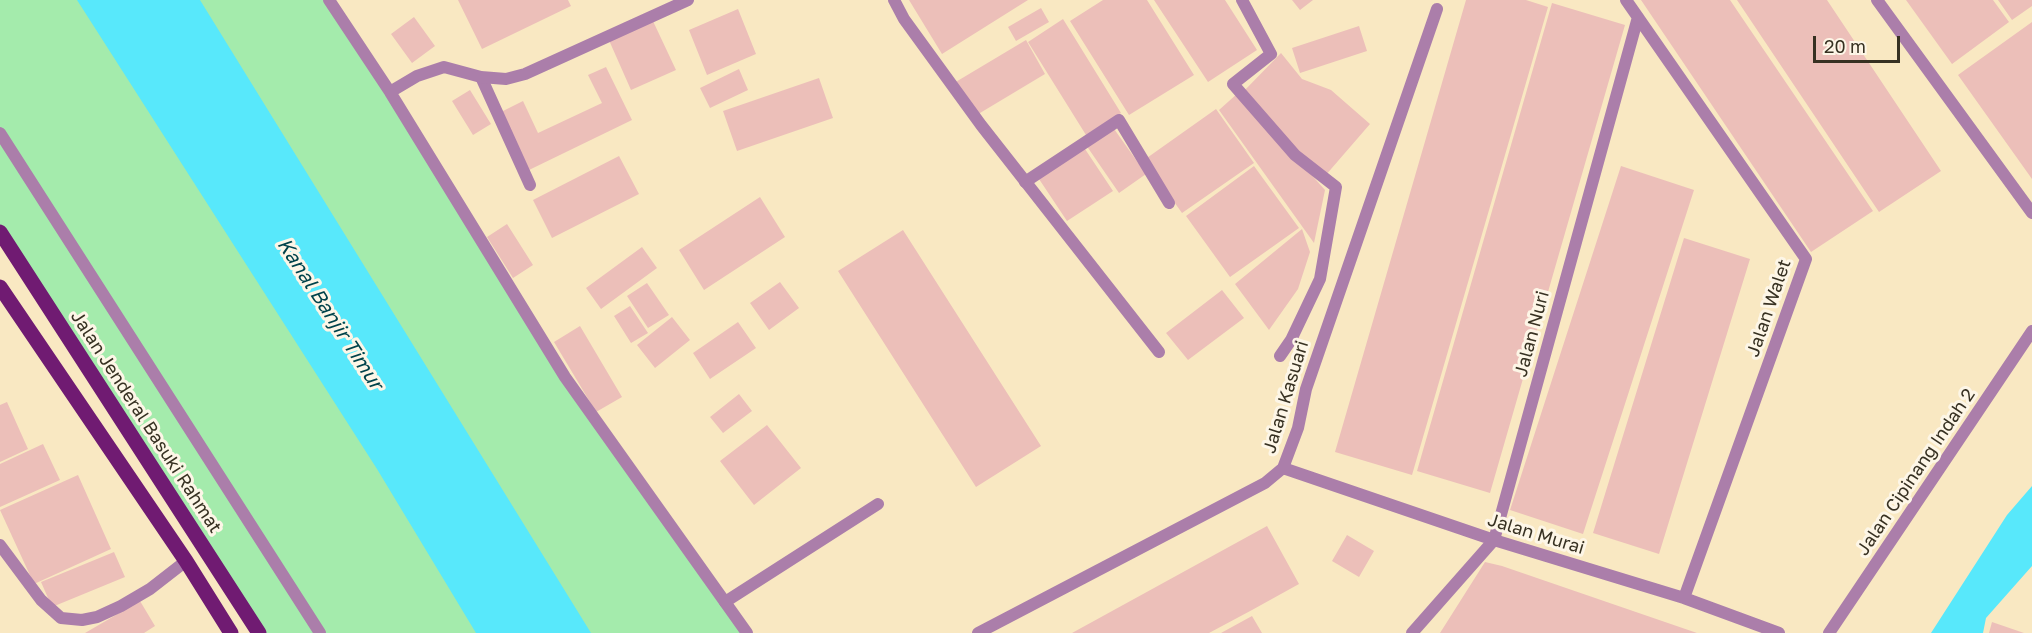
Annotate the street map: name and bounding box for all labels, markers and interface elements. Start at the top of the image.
scale bar [1816,24,1903,62]
text: 20 m [1824,35,1866,57]
water label: Kanal Banjir Timur [272,234,388,394]
street label: Jalan Walet [1742,256,1796,360]
street label: Jalan Nuri [1510,289,1554,379]
street label: Jalan Jenderal Basuki Rahmat [66,307,226,537]
street label: Jalan Kasuari [1259,338,1313,456]
street label: Jalan Cipinang Indah 2 [1852,385,1980,559]
street label: Jalan Murai [1485,509,1587,559]

